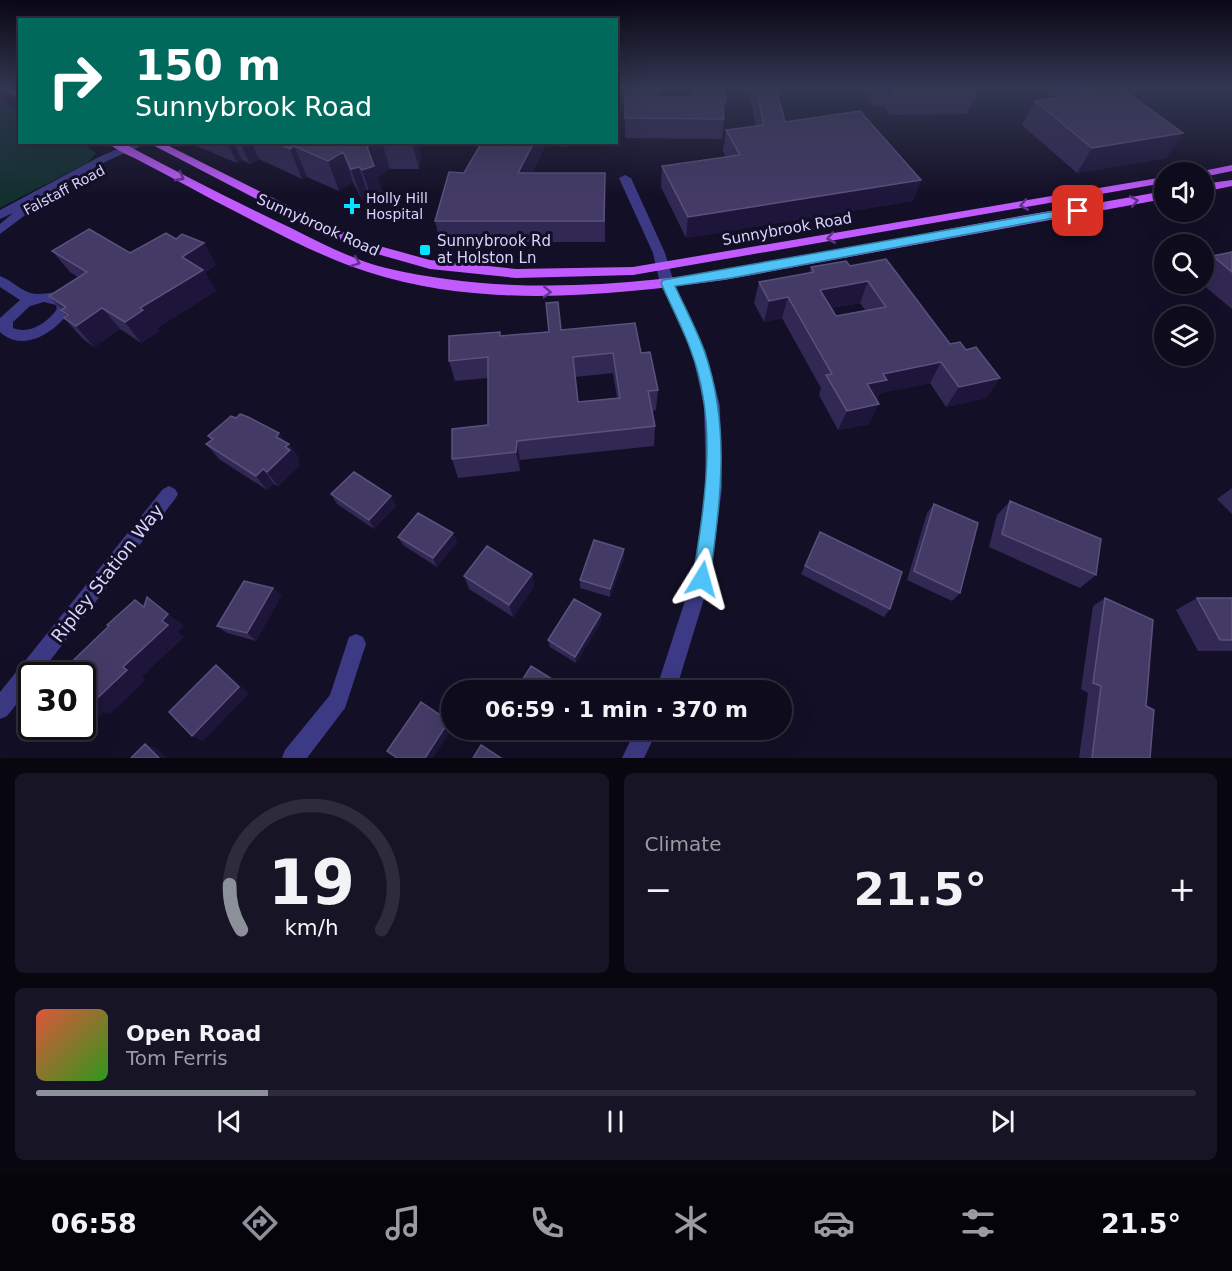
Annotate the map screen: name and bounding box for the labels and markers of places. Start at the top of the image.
pin [1052,185,1103,236]
place label: Holly Hill Hospital [366,190,428,222]
marker: Holly Hill Hospital [343,197,361,215]
place label: Sunnybrook Rd at Holston Ln [437,232,551,267]
marker: Sunnybrook Rd at Holston Ln [418,243,432,257]

